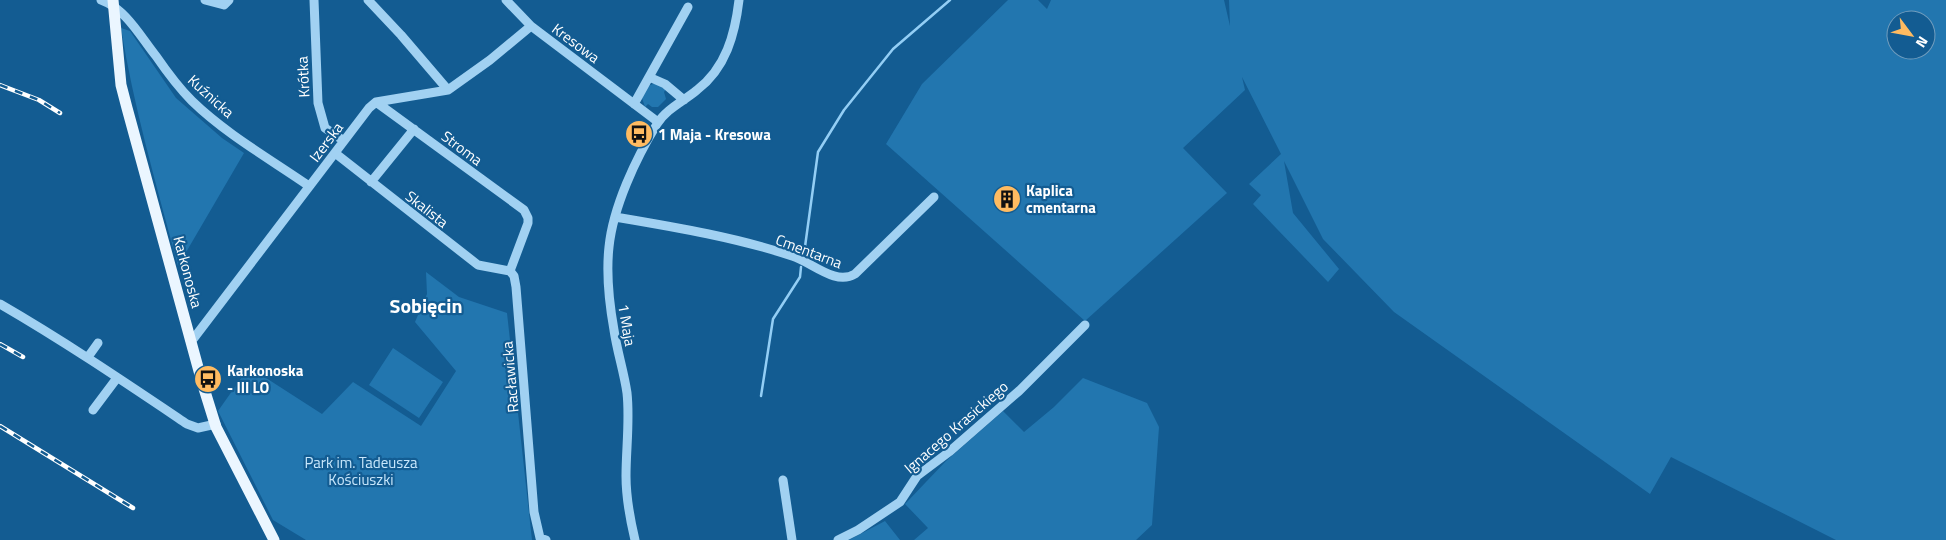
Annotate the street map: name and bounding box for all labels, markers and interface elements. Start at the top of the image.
north arrow [1886,10,1936,60]
street label: Kresowa [547,17,605,69]
text: N [1911,32,1934,52]
street label: Krótka [290,55,316,98]
street label: Kuźnicka [183,69,240,123]
street label: Izerska [303,117,349,167]
bus stop icon: 1 Maja - Kresowa [624,119,654,149]
place label: 1 Maja - Kresowa [658,123,771,146]
street label: Stroma [437,125,488,171]
place label: Kaplica cmentarna [1026,179,1096,219]
building icon: Kaplica cmentarna [992,184,1022,214]
street label: Skalista [400,185,454,234]
street label: Cmentarna [772,228,846,274]
street label: Karkonoska [167,233,209,311]
district label: Sobięcin [390,290,462,321]
street label: 1 Maja [612,302,642,348]
street label: Racławicka [495,340,525,414]
place label: Karkonoska - III LO [227,359,304,399]
bus stop icon: Karkonoska - III LO [193,364,223,394]
street label: Ignacego Krasickiego [899,375,1013,479]
park label: Park im. Tadeusza Kościuszki [304,451,418,491]

